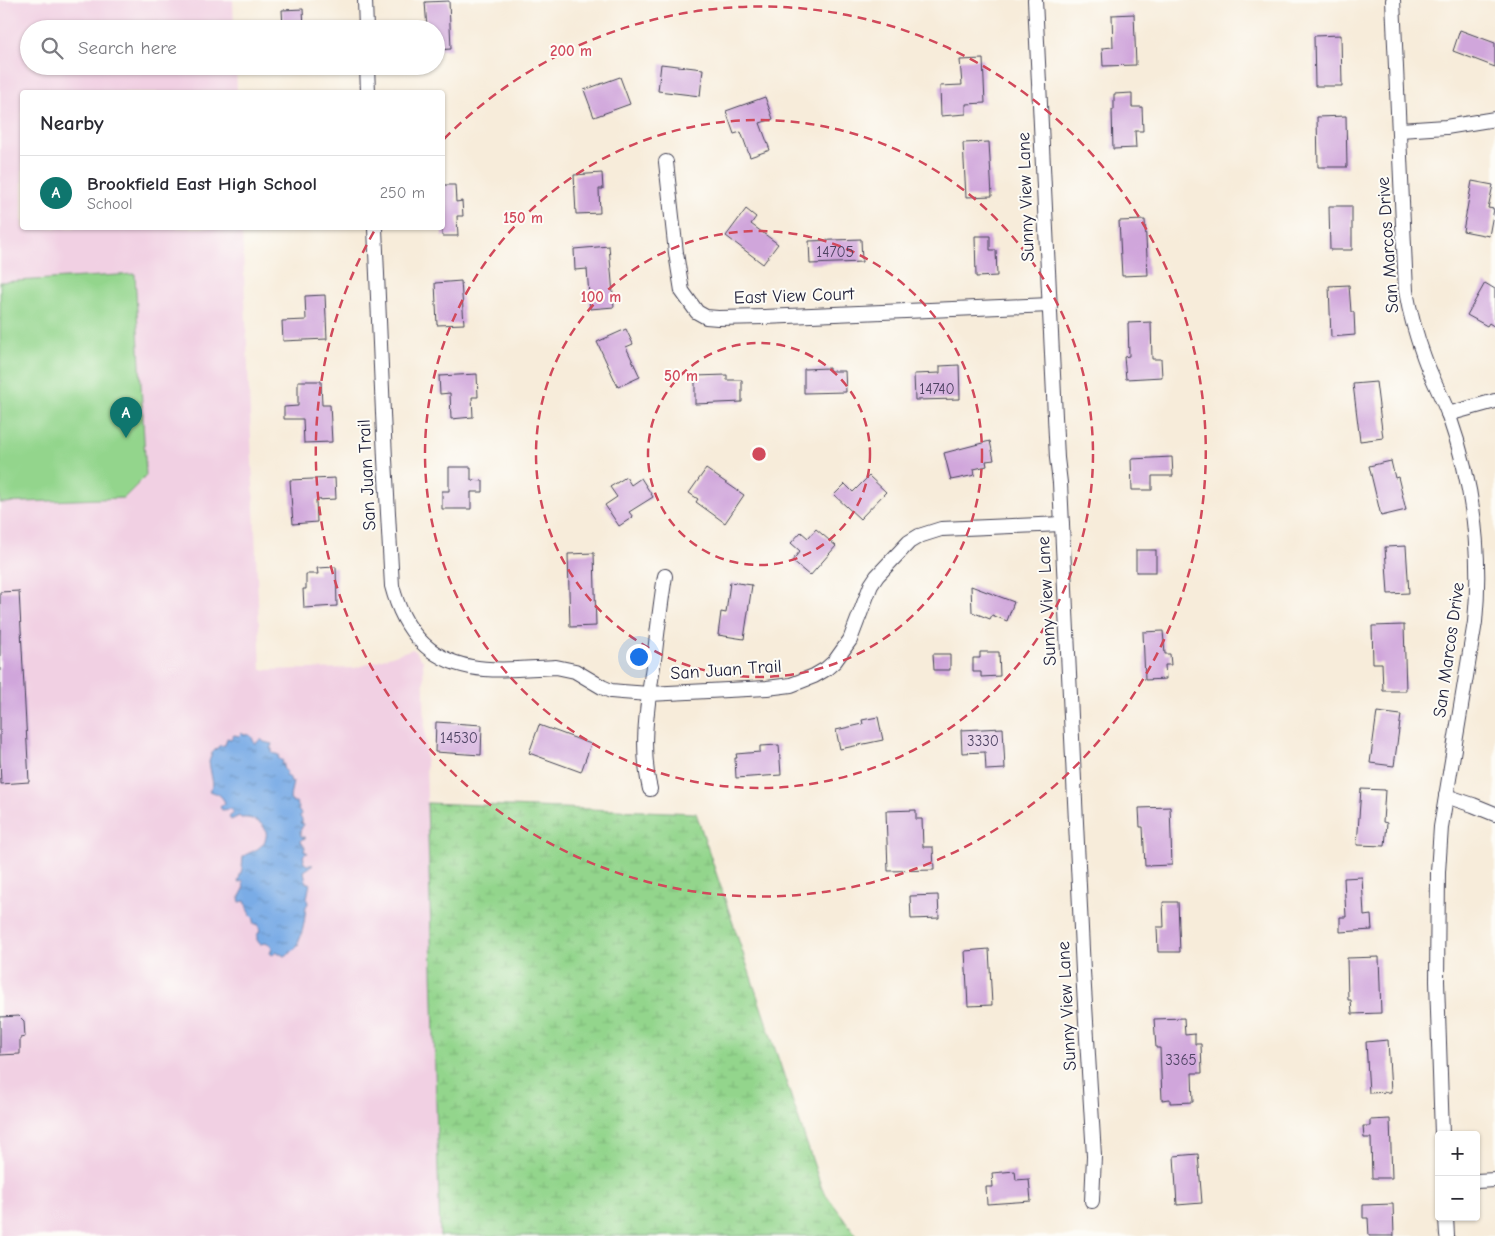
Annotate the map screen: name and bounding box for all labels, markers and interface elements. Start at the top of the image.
search box [20,20,445,75]
icon: search [38,34,66,62]
text: Search here [78,37,177,59]
text: 200 m [550,42,592,60]
text: Nearby [40,111,104,135]
street label: Sunny View Lane [1013,132,1039,262]
text: Brookfield East High School [87,173,317,195]
street label: San Marcos Drive [1373,176,1403,314]
text: A [52,184,60,202]
text: 250 m [380,184,425,202]
text: School [87,195,133,213]
text: 150 m [503,209,543,227]
house number: 14705 [816,243,854,261]
street label: East View Court [733,283,855,309]
text: 100 m [581,288,621,306]
text: 50 m [664,367,698,385]
house number: 14740 [919,380,955,398]
pin: A [110,397,142,438]
street label: San Juan Trail [354,419,380,531]
centre of rings [750,445,768,463]
street label: Sunny View Lane [1033,536,1061,666]
street label: San Marcos Drive [1429,581,1469,719]
your location [626,644,652,670]
street label: San Juan Trail [670,656,782,684]
house number: 14530 [440,729,478,747]
house number: 3330 [967,732,999,750]
street label: Sunny View Lane [1053,941,1081,1071]
house number: 3365 [1165,1051,1197,1069]
map controls [1435,1131,1480,1221]
button: + [1435,1131,1480,1176]
button: − [1435,1176,1480,1221]

